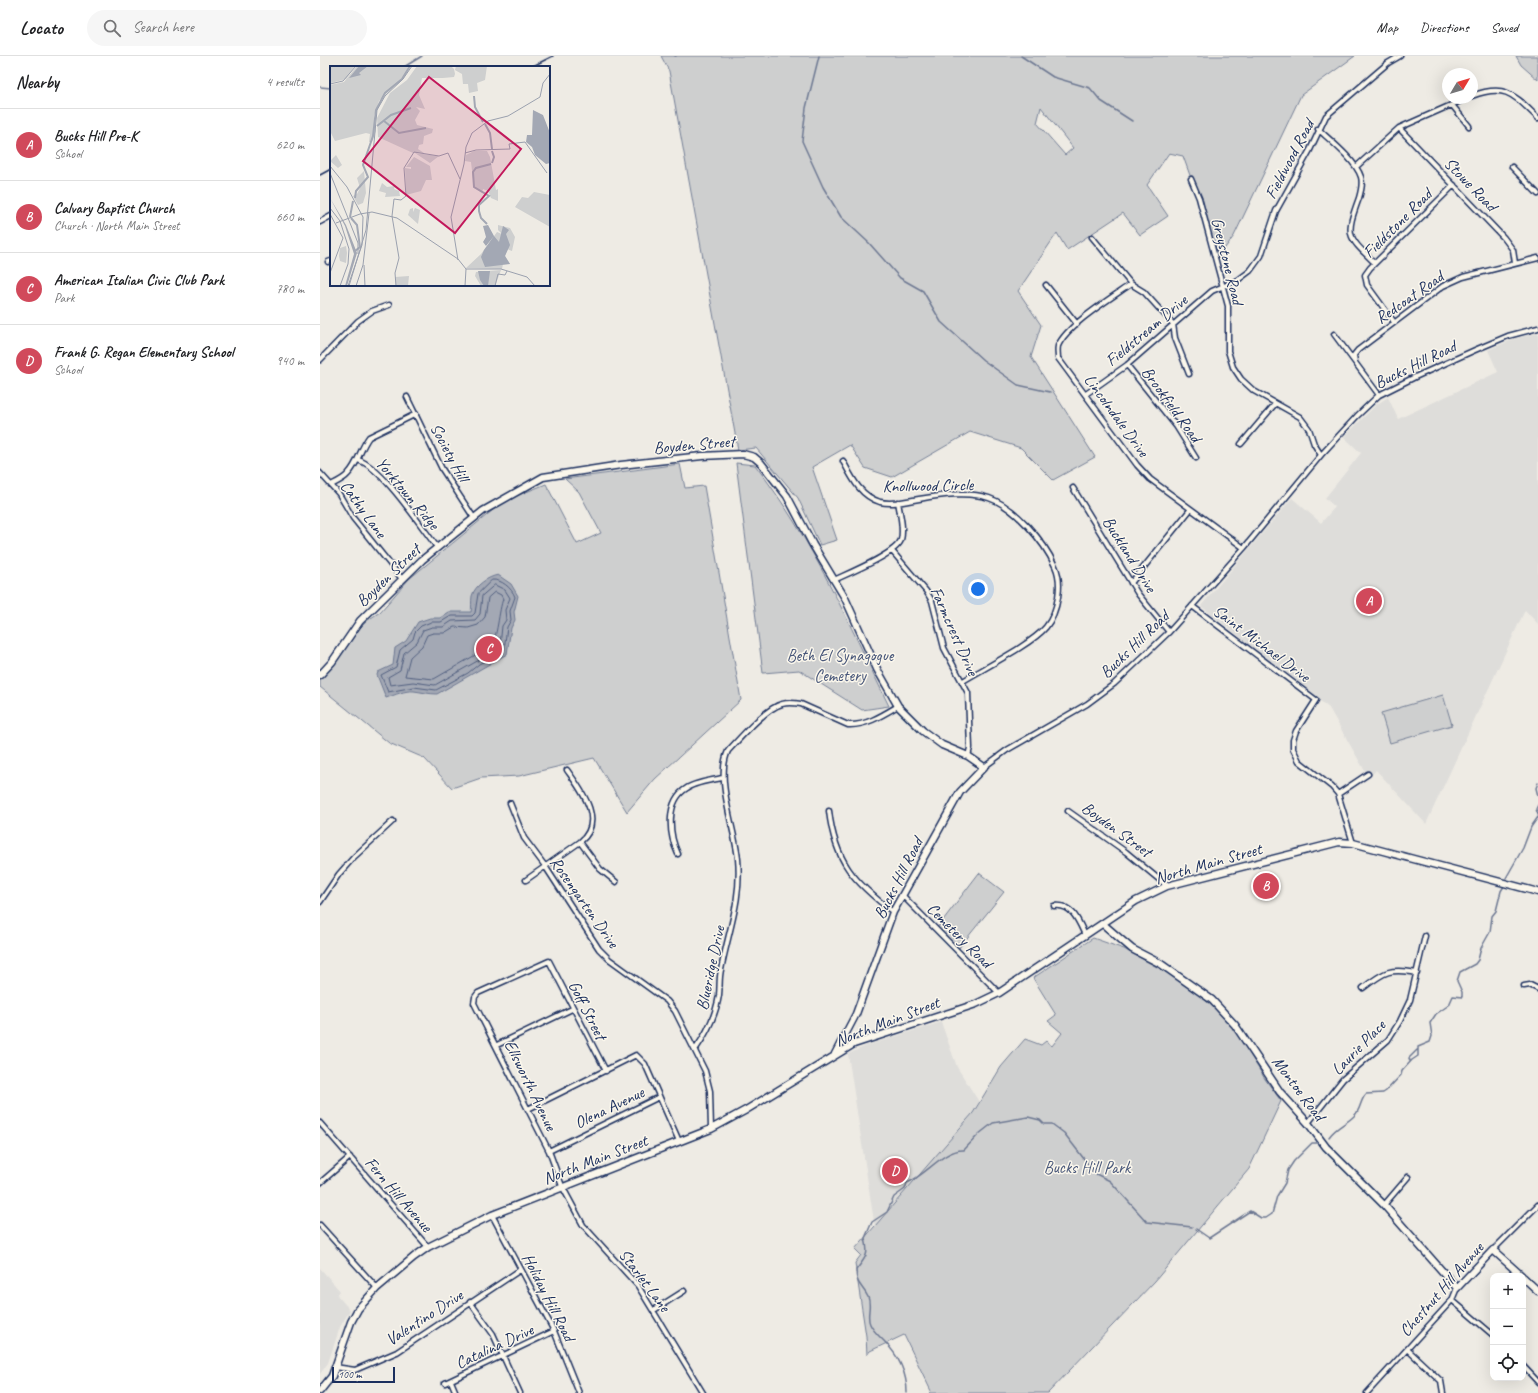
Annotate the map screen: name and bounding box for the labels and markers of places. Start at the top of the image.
pin: A [1356,586,1382,616]
pin: C [476,634,502,664]
pin: B [1253,871,1279,901]
pin: D [882,1156,908,1186]

